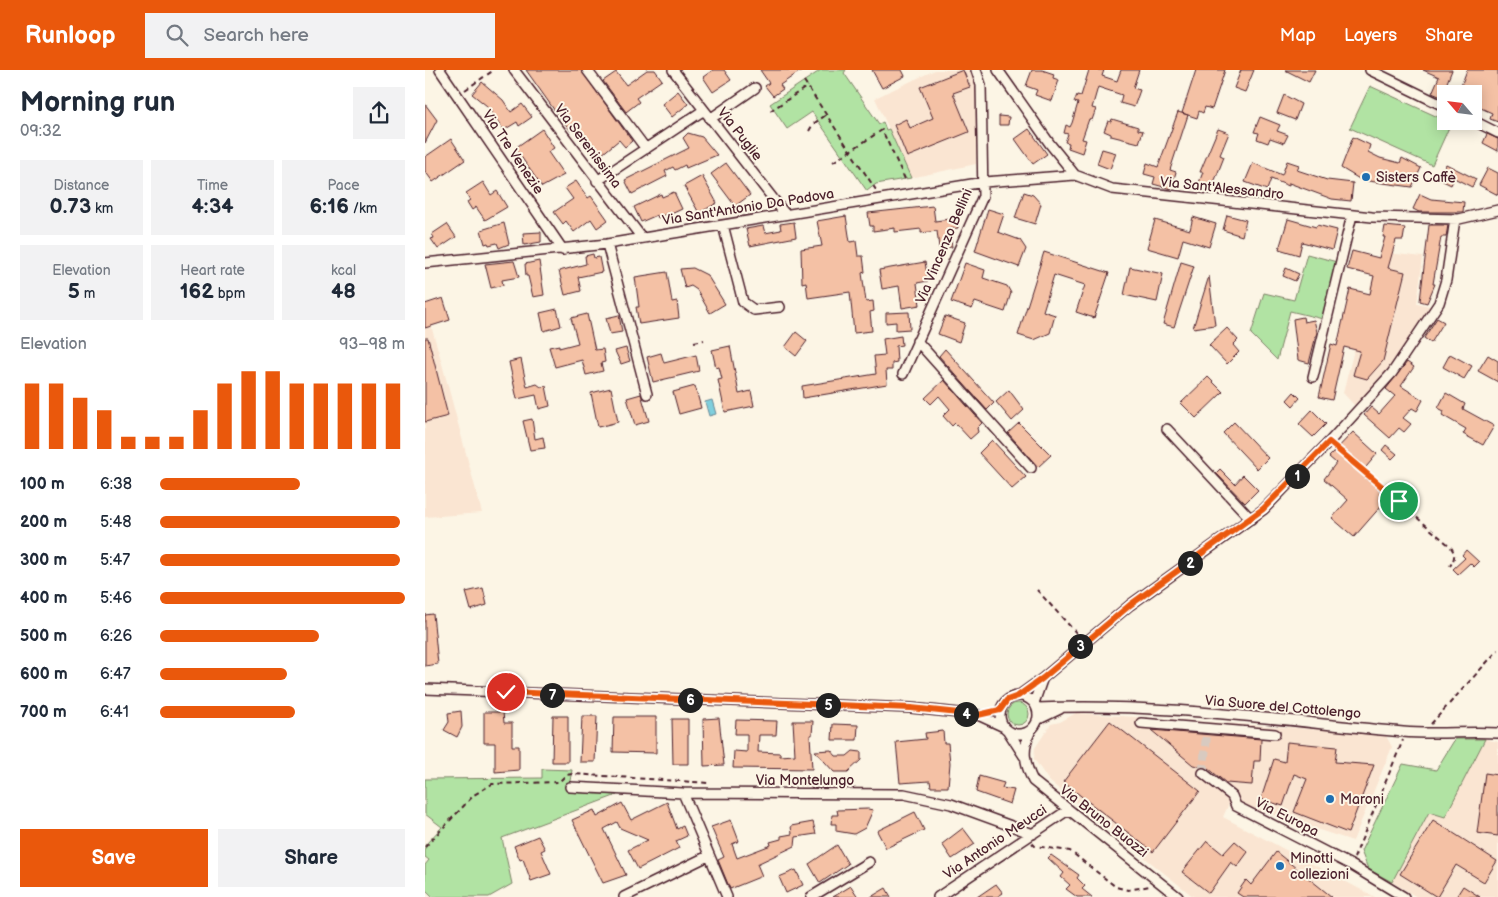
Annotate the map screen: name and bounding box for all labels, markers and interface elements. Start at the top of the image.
search box [145,13,495,58]
text: Runloop [25,21,115,50]
icon: search [163,21,191,49]
text: Search here [203,24,309,47]
text: Map [1280,25,1316,46]
text: Layers [1344,25,1397,46]
text: Share [1425,25,1473,46]
north arrow [1437,85,1483,130]
map controls [1437,85,1482,130]
text: Morning run [20,86,175,119]
button: share [353,87,405,139]
street label: Via Serenissima [551,101,625,192]
street label: Via Puglie [714,104,766,164]
street label: Via Tre Venezie [479,107,547,197]
text: 09:32 [20,122,61,141]
place label: Sisters Caffè [1376,169,1457,186]
marker: Sisters Caffè [1360,171,1372,183]
street label: Via Sant'Alessandro [1159,173,1285,203]
text: Distance [54,177,109,194]
text: Time [197,177,228,194]
text: Pace [328,177,359,194]
street label: Via Sant'Antonio Da Padova [661,185,835,229]
street label: Via Vincenzo Bellini [912,186,976,306]
text: 0.73 [50,194,91,219]
text: 4:34 [191,194,234,219]
text: 6:16 [310,194,349,219]
text: km [91,200,113,217]
text: /km [349,200,377,217]
text: Elevation [52,262,111,279]
text: Heart rate [180,262,245,279]
text: kcal [331,262,356,279]
text: 5 [68,279,80,304]
text: 162 [180,279,214,304]
text: 48 [331,279,356,304]
text: m [80,285,95,302]
text: bpm [214,285,245,302]
text: Elevation [20,335,87,354]
text: 93–98 m [339,335,405,354]
pin: 1 [1285,464,1309,488]
text: 1 [1295,468,1300,485]
text: 100 m [20,475,65,494]
text: 6:38 [100,475,132,494]
pin [1378,480,1420,522]
icon: arrive [1385,487,1413,515]
text: 200 m [20,513,67,532]
text: 5:48 [100,513,132,532]
pin: 2 [1177,550,1203,576]
text: 300 m [20,551,67,570]
text: 5:47 [100,551,130,570]
text: 2 [1186,555,1195,572]
text: 400 m [20,589,67,608]
text: 5:46 [100,589,132,608]
text: 500 m [20,627,67,646]
text: 6:26 [100,627,132,646]
pin: 3 [1067,634,1093,658]
text: 3 [1076,638,1085,655]
text: 600 m [20,665,68,684]
text: 6:47 [100,665,131,684]
pin [485,671,527,713]
icon: check [492,678,520,706]
pin: 7 [539,682,565,708]
text: 7 [549,687,556,704]
pin: 6 [677,688,703,712]
text: 6 [686,692,695,709]
pin: 5 [815,692,841,718]
street label: Via Suore del Cottolengo [1204,692,1362,722]
text: 5 [824,697,833,714]
pin: 4 [953,702,979,726]
text: 700 m [20,703,67,722]
text: 6:41 [100,703,129,722]
text: 4 [962,706,971,723]
street label: Via Montelungo [756,772,854,789]
street label: Via Bruno Buozzi [1056,781,1152,861]
place label: Maroni [1340,791,1384,808]
marker: Maroni [1324,793,1336,805]
street label: Via Europa [1252,794,1322,840]
street label: Via Antonio Meucci [940,801,1050,883]
button: Save [20,829,208,887]
button: Share [218,829,405,887]
place label: Minotti collezioni [1290,850,1349,883]
marker: Minotti collezioni [1274,860,1286,872]

